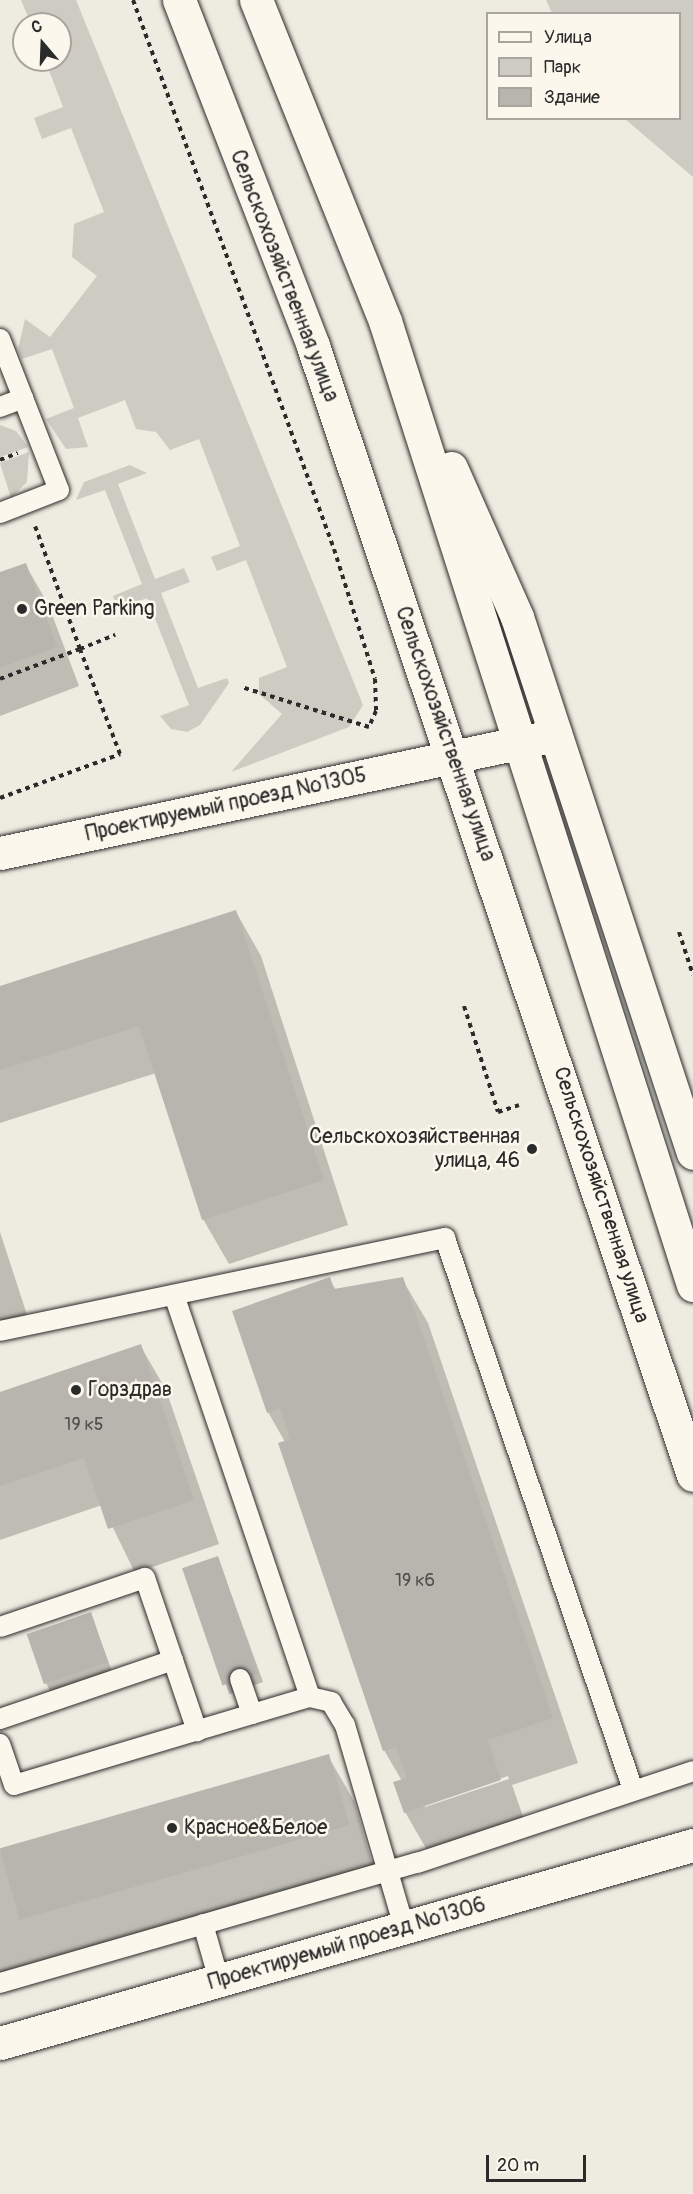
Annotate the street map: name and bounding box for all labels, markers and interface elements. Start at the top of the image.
north arrow [12,12,72,72]
legend [486,12,681,120]
text: С [29,16,45,38]
text: Улица [544,26,592,49]
text: Парк [544,56,581,79]
text: Здание [544,86,600,109]
street label: Сельскохозяйственная улица [224,147,344,405]
place label: Green Parking [34,596,154,622]
marker: Green Parking [15,602,29,616]
street label: Сельскохозяйственная улица [390,603,500,865]
street label: Проектируемый проезд №1305 [83,763,369,847]
street label: Сельскохозяйственная улица [548,1064,654,1326]
place label: Сельскохозяйственная улица, 46 [309,1124,520,1174]
marker: Сельскохозяйственная улица, 46 [525,1142,539,1156]
place label: Горздрав [88,1377,172,1403]
marker: Горздрав [69,1383,83,1397]
house number: 19 к5 [64,1414,104,1436]
house number: 19 к6 [395,1570,435,1592]
place label: Красное&Белое [184,1815,327,1841]
marker: Красное&Белое [165,1821,179,1835]
street label: Проектируемый проезд №1306 [205,1892,489,1996]
scale bar [489,2143,590,2181]
text: 20 m [497,2154,539,2177]

